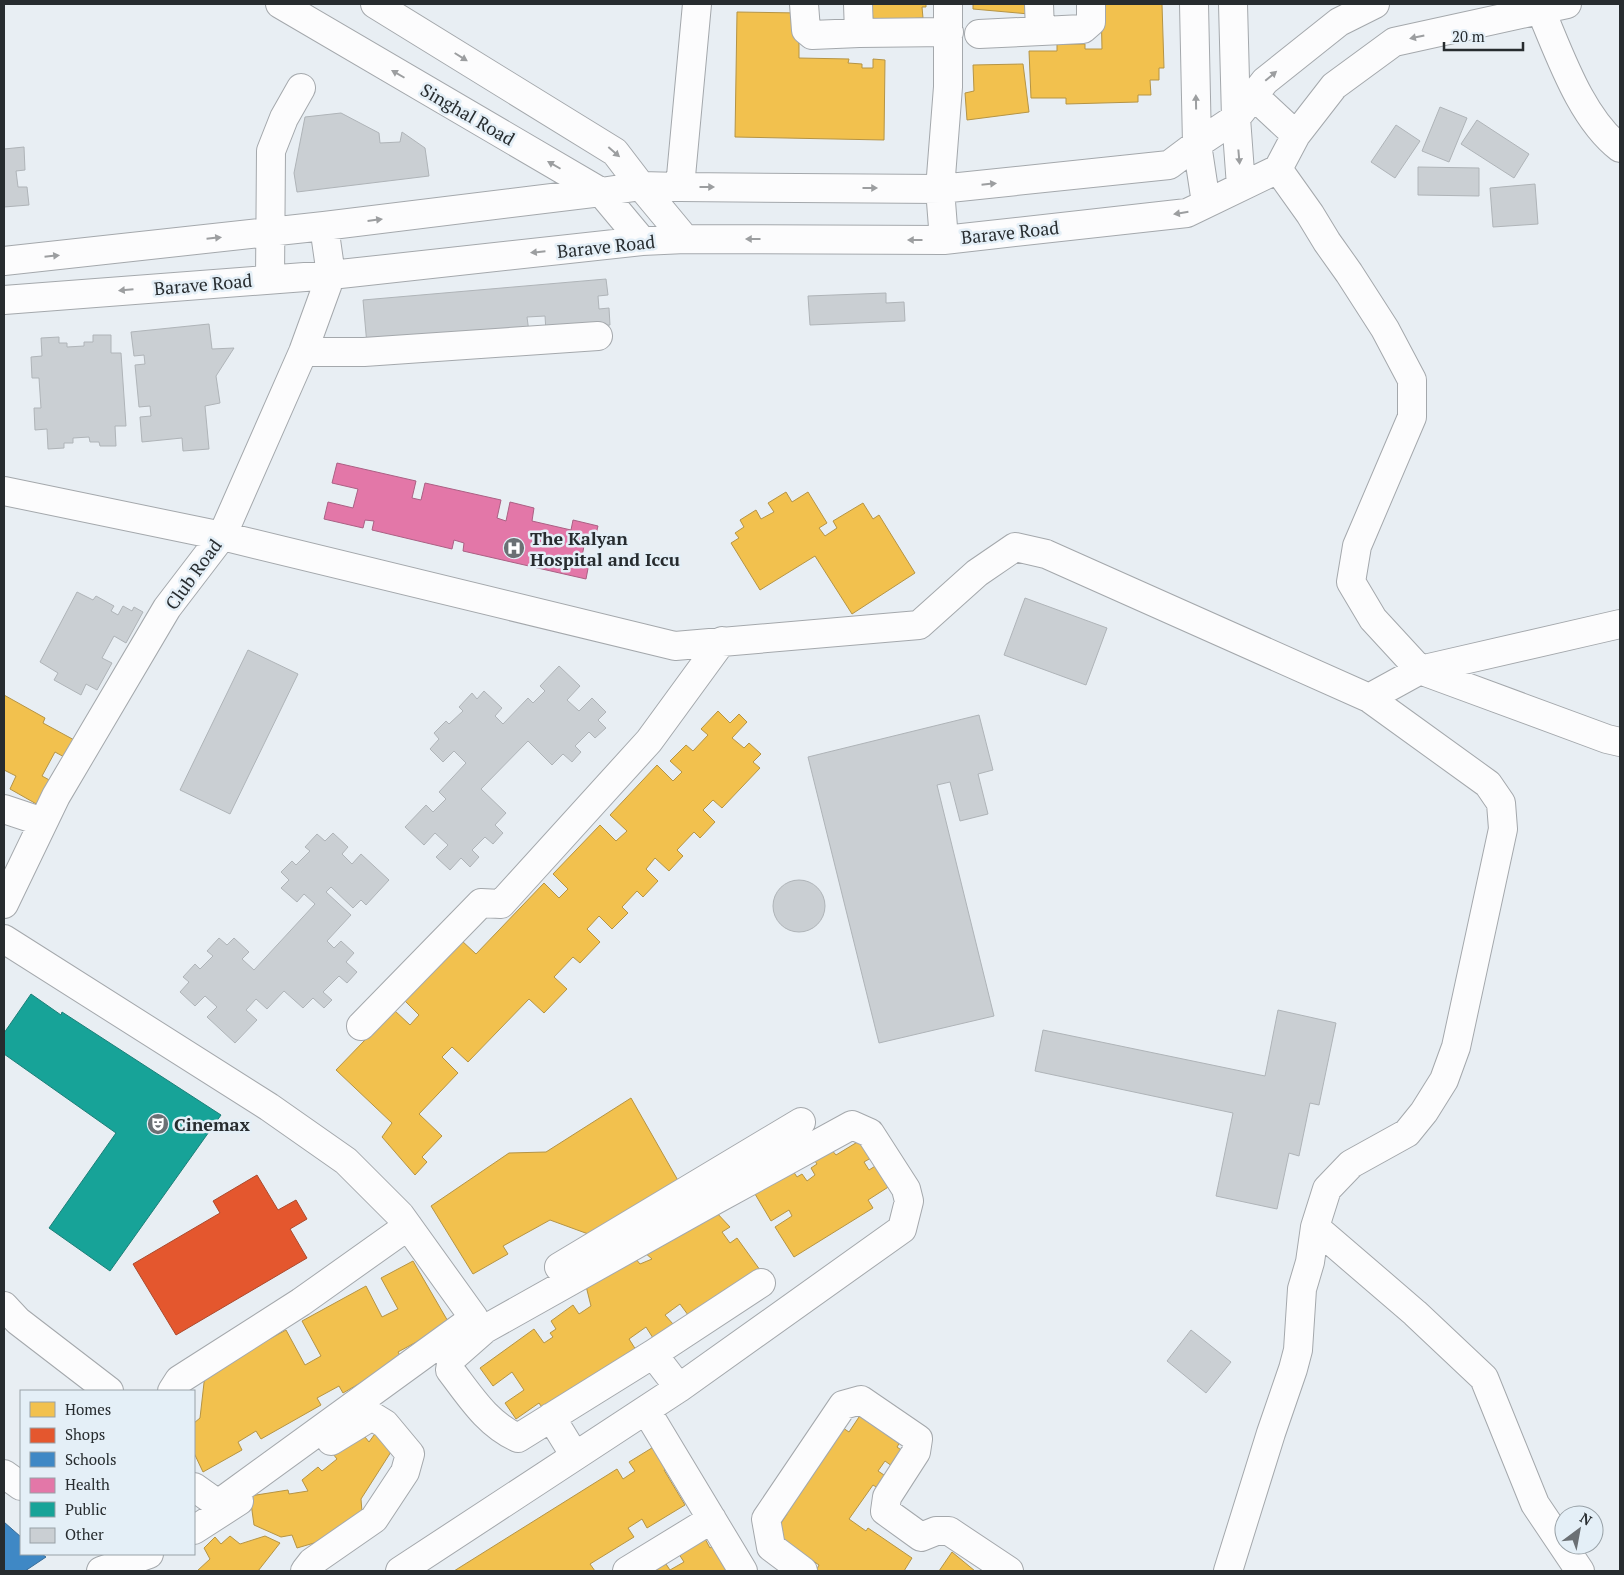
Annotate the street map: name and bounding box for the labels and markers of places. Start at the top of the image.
place label: The Kalyan Hospital and Iccu [530,526,680,571]
hospital icon: The Kalyan Hospital and Iccu [502,536,526,560]
theatre icon: Cinemax [146,1112,170,1136]
place label: Cinemax [174,1112,250,1136]

